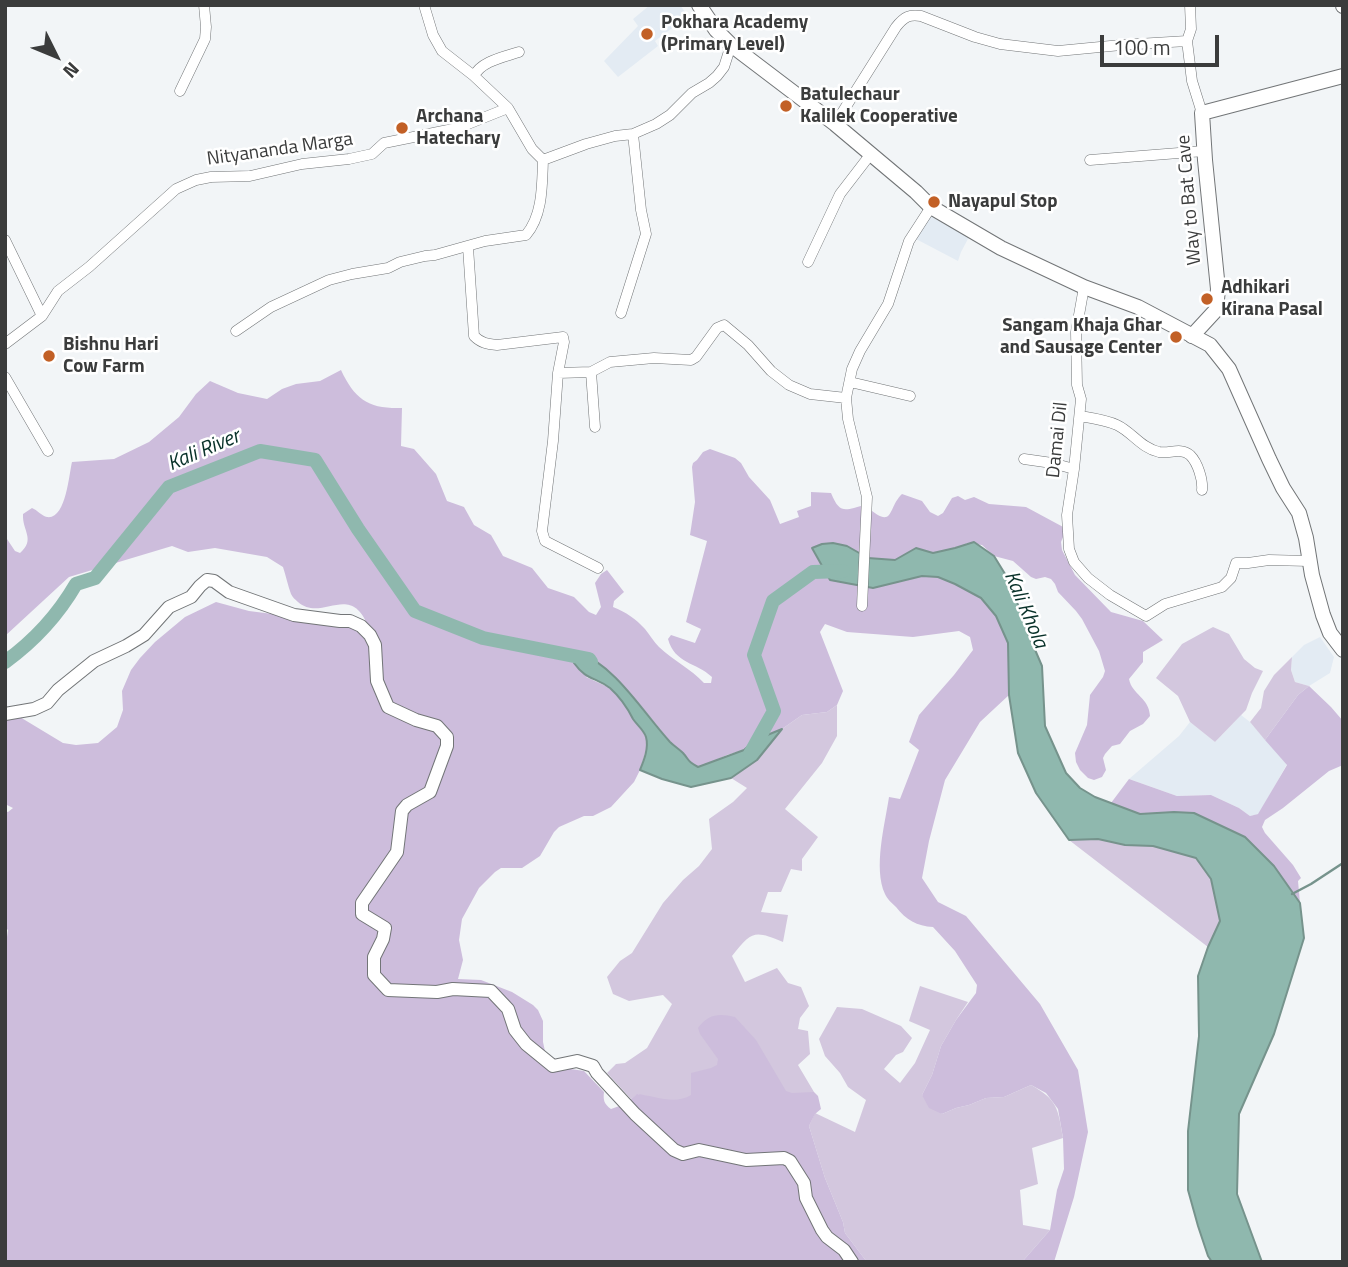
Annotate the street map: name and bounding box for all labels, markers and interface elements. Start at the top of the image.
place label: Pokhara Academy (Primary Level) [661,12,808,56]
north arrow [21,21,91,91]
scale bar [1103,21,1222,65]
marker: Pokhara Academy (Primary Level) [639,26,655,42]
text: 100 m [1113,31,1170,63]
text: N [57,56,87,85]
place label: Batulechaur Kalilek Cooperative [800,84,958,128]
marker: Batulechaur Kalilek Cooperative [778,98,794,114]
place label: Archana Hatechary [416,106,500,150]
marker: Archana Hatechary [394,120,410,136]
street label: Nityananda Marga [206,128,354,172]
street label: Way to Bat Cave [1173,134,1207,266]
place label: Nayapul Stop [948,191,1058,213]
marker: Nayapul Stop [926,194,942,210]
place label: Adhikari Kirana Pasal [1221,277,1323,321]
marker: Adhikari Kirana Pasal [1199,291,1215,307]
place label: Sangam Khaja Ghar and Sausage Center [1000,315,1162,359]
marker: Sangam Khaja Ghar and Sausage Center [1168,329,1184,345]
place label: Bishnu Hari Cow Farm [63,334,159,378]
marker: Bishnu Hari Cow Farm [41,348,57,364]
street label: Damai Dil [1043,401,1073,479]
water label: Kali River [164,425,244,477]
water label: Kali Khola [998,568,1052,652]

